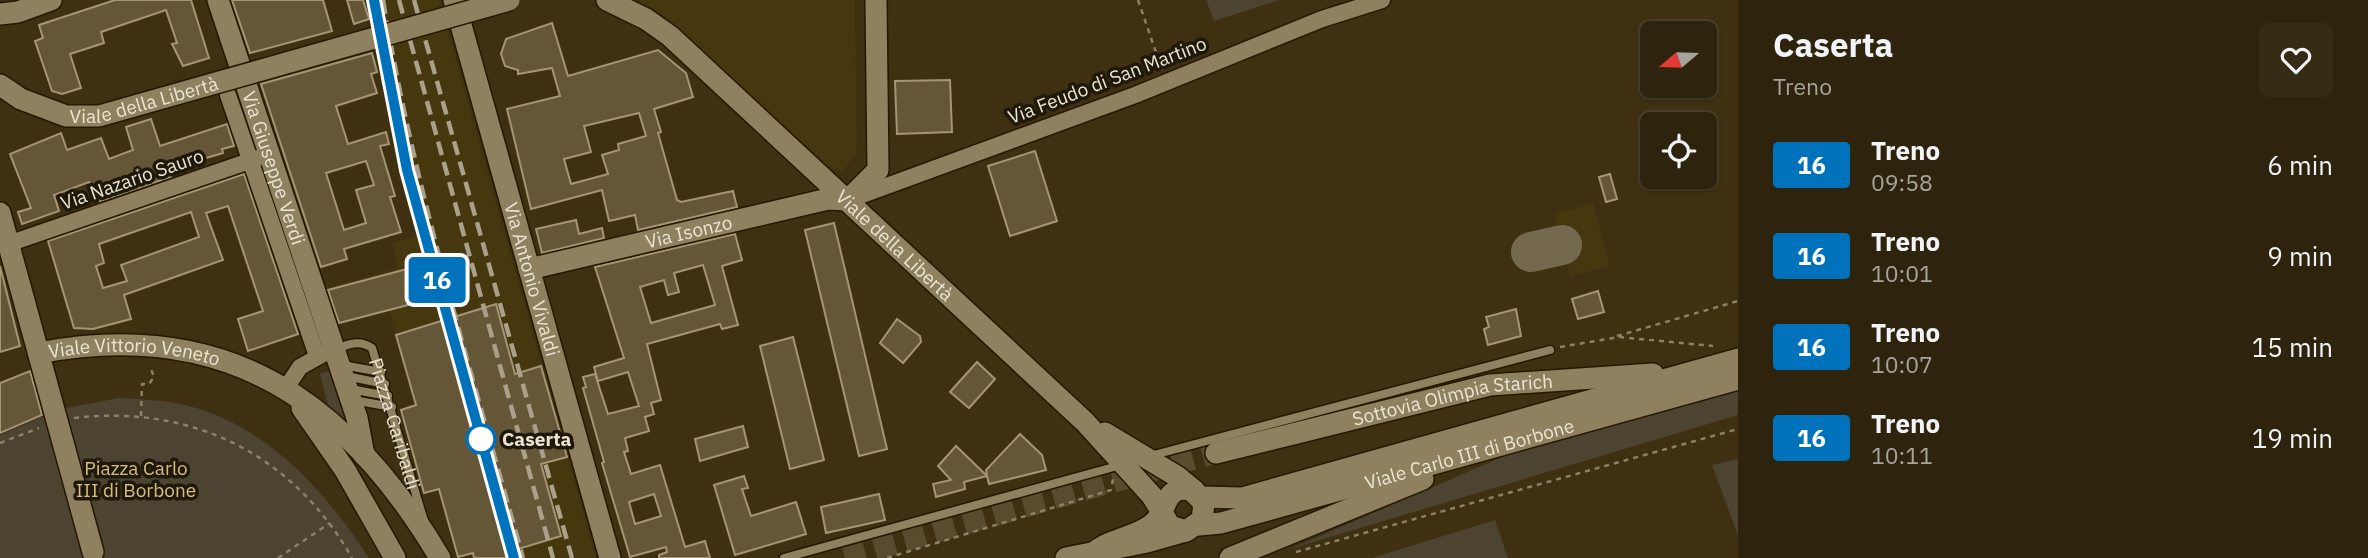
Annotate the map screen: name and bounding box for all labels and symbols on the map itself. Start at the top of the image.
north arrow [1640,21,1717,98]
street label: Via Feudo di San Martino [1004,31,1210,129]
street label: Viale della Libertà [70,71,221,128]
street label: Via Giuseppe Verdi [237,88,311,248]
street label: Via Nazario Sauro [57,143,207,215]
street label: Viale della Libertà [831,184,959,306]
street label: Via Antonio Vivaldi [499,200,565,359]
street label: Via Isonzo [643,210,735,253]
line badge: 16 [406,257,468,303]
street label: Viale Vittorio Veneto [46,333,223,371]
street label: Piazza Garibaldi [364,355,426,492]
street label: Sottovia Olimpia Starich [1350,369,1554,431]
street label: Viale Carlo III di Borbone [1362,413,1577,494]
marker: Caserta [466,424,496,454]
place label: Caserta [502,427,571,451]
park label: Piazza Carlo III di Borbone [76,456,196,502]

